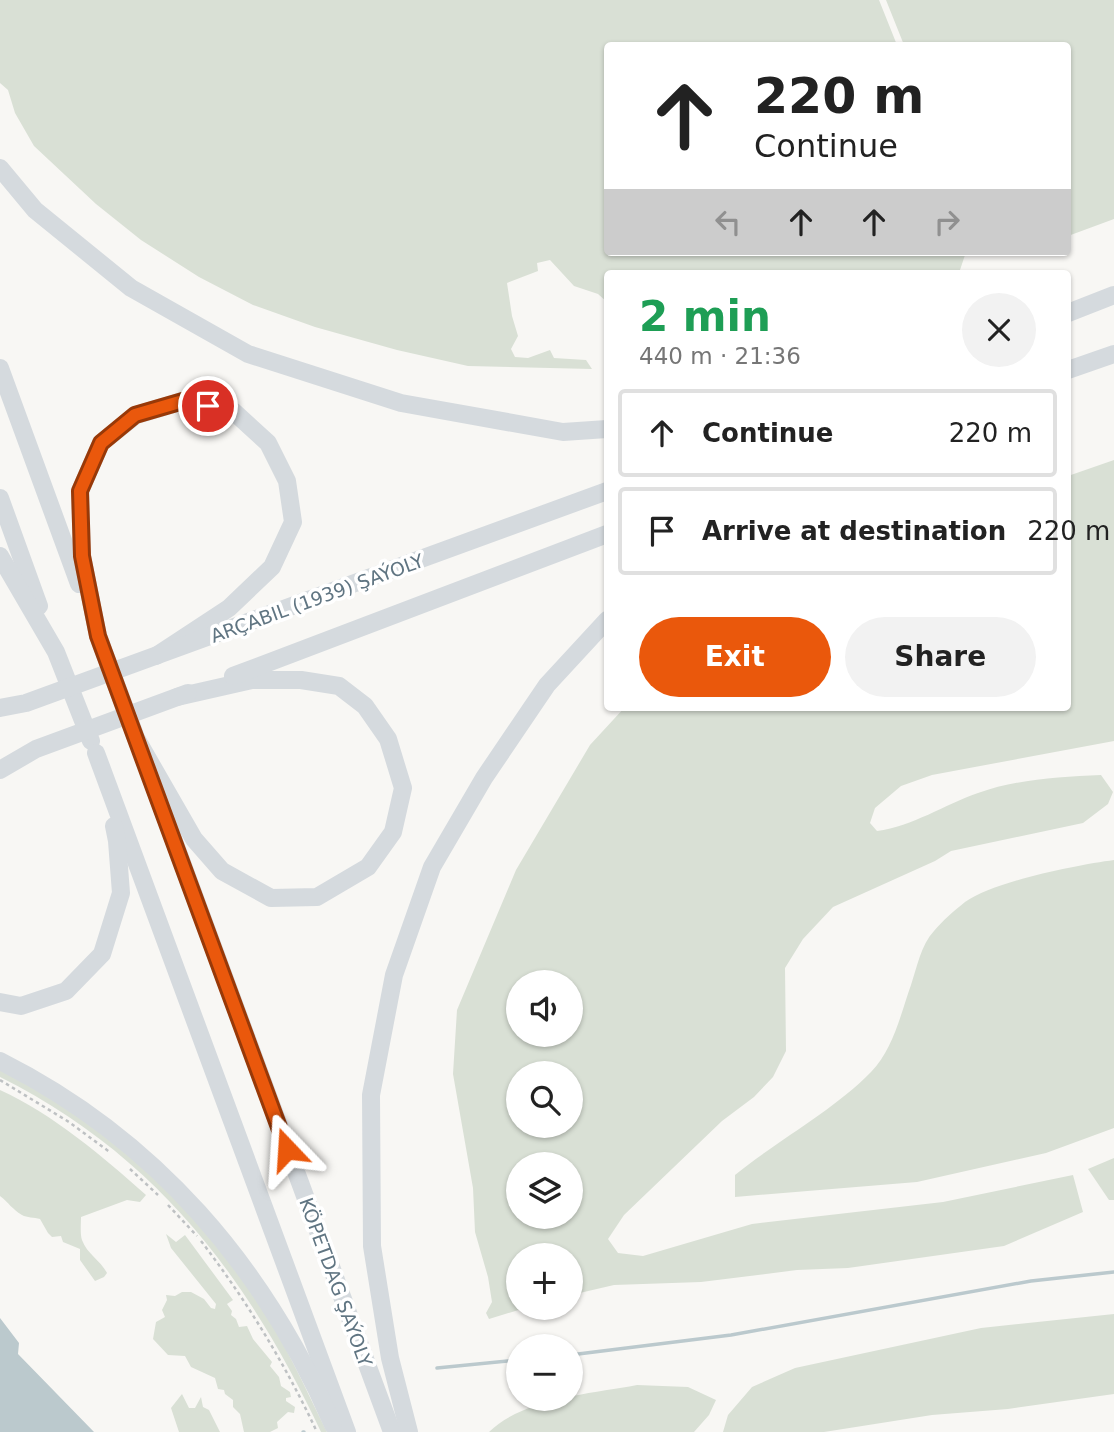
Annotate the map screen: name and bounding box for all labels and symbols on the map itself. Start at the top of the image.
pin [178,376,238,436]
street label: ARÇABIL (1939) ŞAÝOLY [207,549,427,647]
position arrow [250,1112,324,1186]
street label: KÖPETDAG ŞAÝOLY [295,1194,377,1370]

